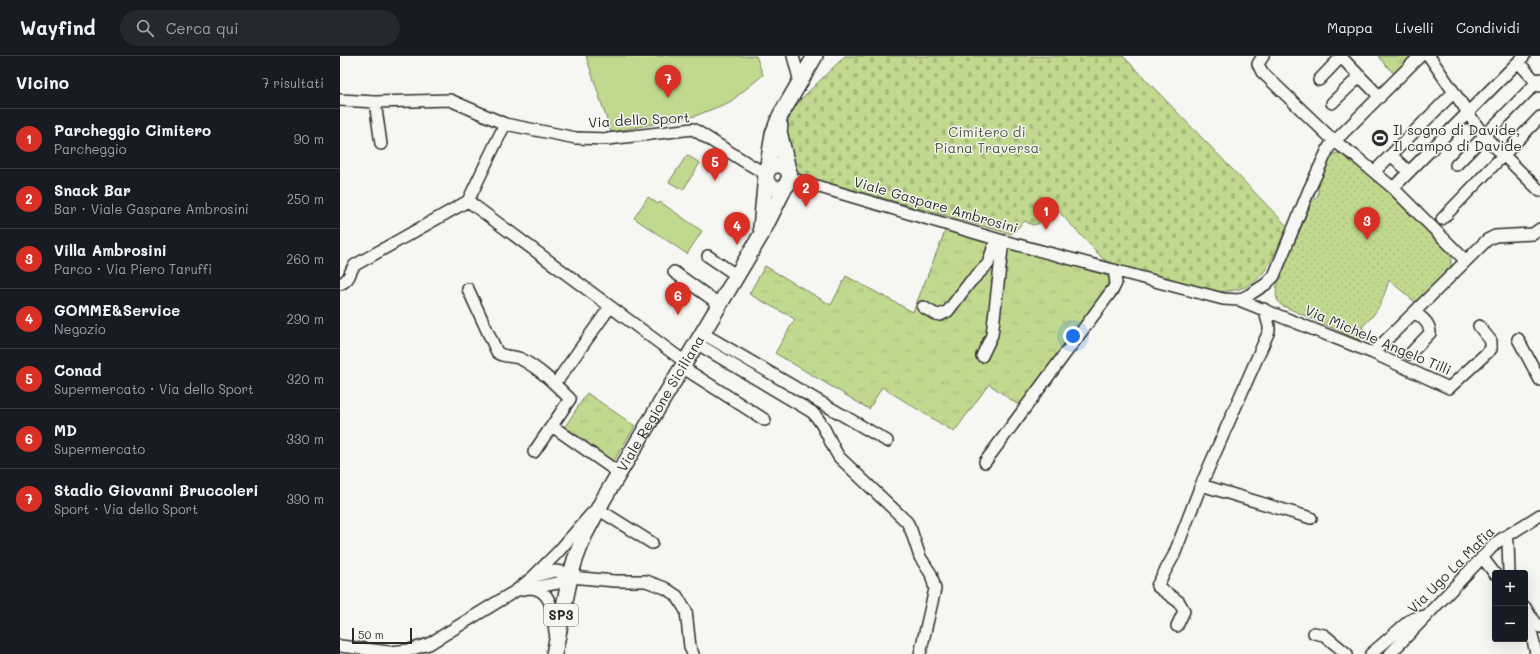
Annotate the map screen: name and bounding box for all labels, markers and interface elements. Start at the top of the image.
search box [120,10,400,46]
text: Wayfind [20,15,96,40]
icon: search [134,17,156,39]
text: Cerca qui [166,18,239,38]
text: Mappa [1327,18,1373,37]
text: Livelli [1395,18,1434,37]
text: Condividi [1456,18,1520,37]
pin: 7 [655,65,681,98]
text: Vicino [16,71,69,93]
text: 7 risultati [262,74,324,91]
street label: Via dello Sport [588,107,690,132]
text: Parcheggio Cimitero [54,120,211,140]
place label: Il sogno di Davide, Il campo di Davide [1393,120,1522,155]
park label: Cimitero di Piana Traversa [935,122,1039,157]
sports icon: Il sogno di Davide, Il campo di Davide [1370,128,1390,148]
text: 1 [26,130,32,147]
text: 90 m [294,130,324,147]
text: Parcheggio [54,140,126,157]
pin: 5 [702,148,728,181]
street label: Viale Gaspare Ambrosini [852,172,1021,237]
pin: 2 [793,174,819,207]
text: Snack Bar [54,180,131,200]
text: 2 [25,190,33,207]
text: 250 m [287,190,324,207]
pin: 1 [1033,197,1059,230]
text: Bar · Viale Gaspare Ambrosini [54,200,249,217]
pin: 3 [1354,207,1380,240]
pin: 4 [724,212,750,245]
text: Villa Ambrosini [54,240,167,260]
text: 3 [25,250,33,267]
text: 260 m [286,250,324,267]
text: Parco · Via Piero Taruffi [54,260,212,277]
pin: 6 [665,282,691,315]
text: GOMME&Service [54,300,180,320]
street label: Via Michele Angelo Tilli [1302,300,1454,379]
text: 4 [25,310,33,327]
text: 290 m [287,310,324,327]
text: Negozio [54,320,106,337]
your location [1063,326,1083,346]
street label: Viale Regione Siciliana [612,332,708,475]
text: Conad [54,360,102,380]
text: 5 [25,370,33,387]
text: 320 m [287,370,324,387]
text: Supermercato · Via dello Sport [54,380,254,397]
text: MD [54,420,77,440]
text: 6 [25,430,33,447]
text: 330 m [286,430,324,447]
text: Supermercato [54,440,145,457]
text: Stadio Giovanni Bruccoleri [54,480,259,500]
text: 7 [25,490,33,507]
text: 390 m [286,490,324,507]
text: Sport · Via dello Sport [54,500,198,517]
street label: Via Ugo La Mafia [1403,522,1498,617]
map controls [1492,570,1528,642]
button: + [1492,570,1528,606]
road number: SP3 [544,604,578,626]
button: − [1492,606,1528,642]
scale bar [352,626,412,645]
text: 50 m [358,627,384,642]

